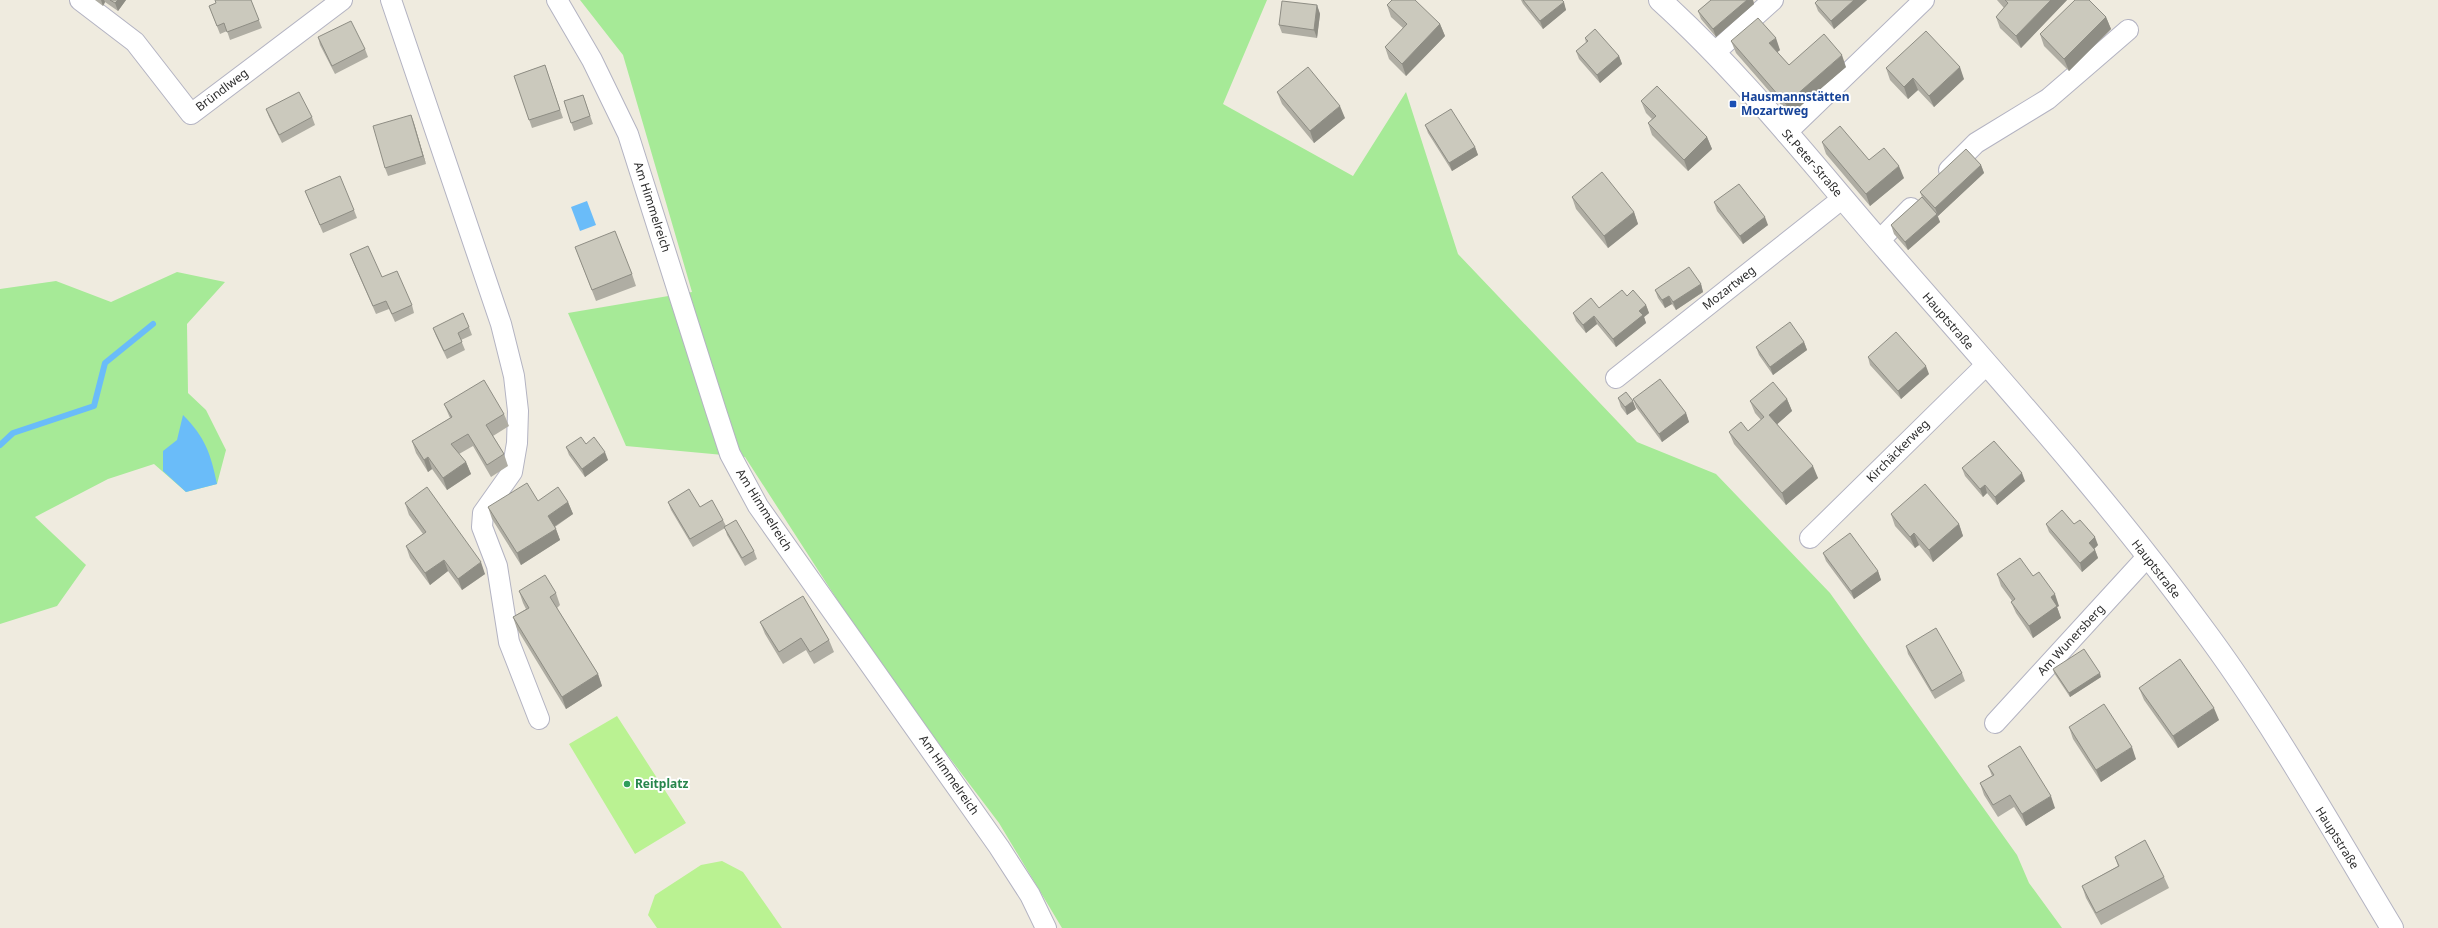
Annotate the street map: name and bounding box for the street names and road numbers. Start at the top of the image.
street label: Bründlweg [192,64,251,115]
street label: St.Peter-Straße [1778,125,1847,200]
street label: Am Himmelreich [630,159,675,254]
street label: Mozartweg [1699,261,1759,314]
street label: Hauptstraße [1919,288,1978,353]
street label: Kirchäckerweg [1862,415,1933,486]
street label: Am Himmelreich [732,465,797,554]
street label: Hauptstraße [2128,536,2185,602]
street label: Am Wunersberg [2033,600,2108,679]
street label: Am Himmelreich [915,731,983,818]
street label: Hauptstraße [2312,803,2363,872]

